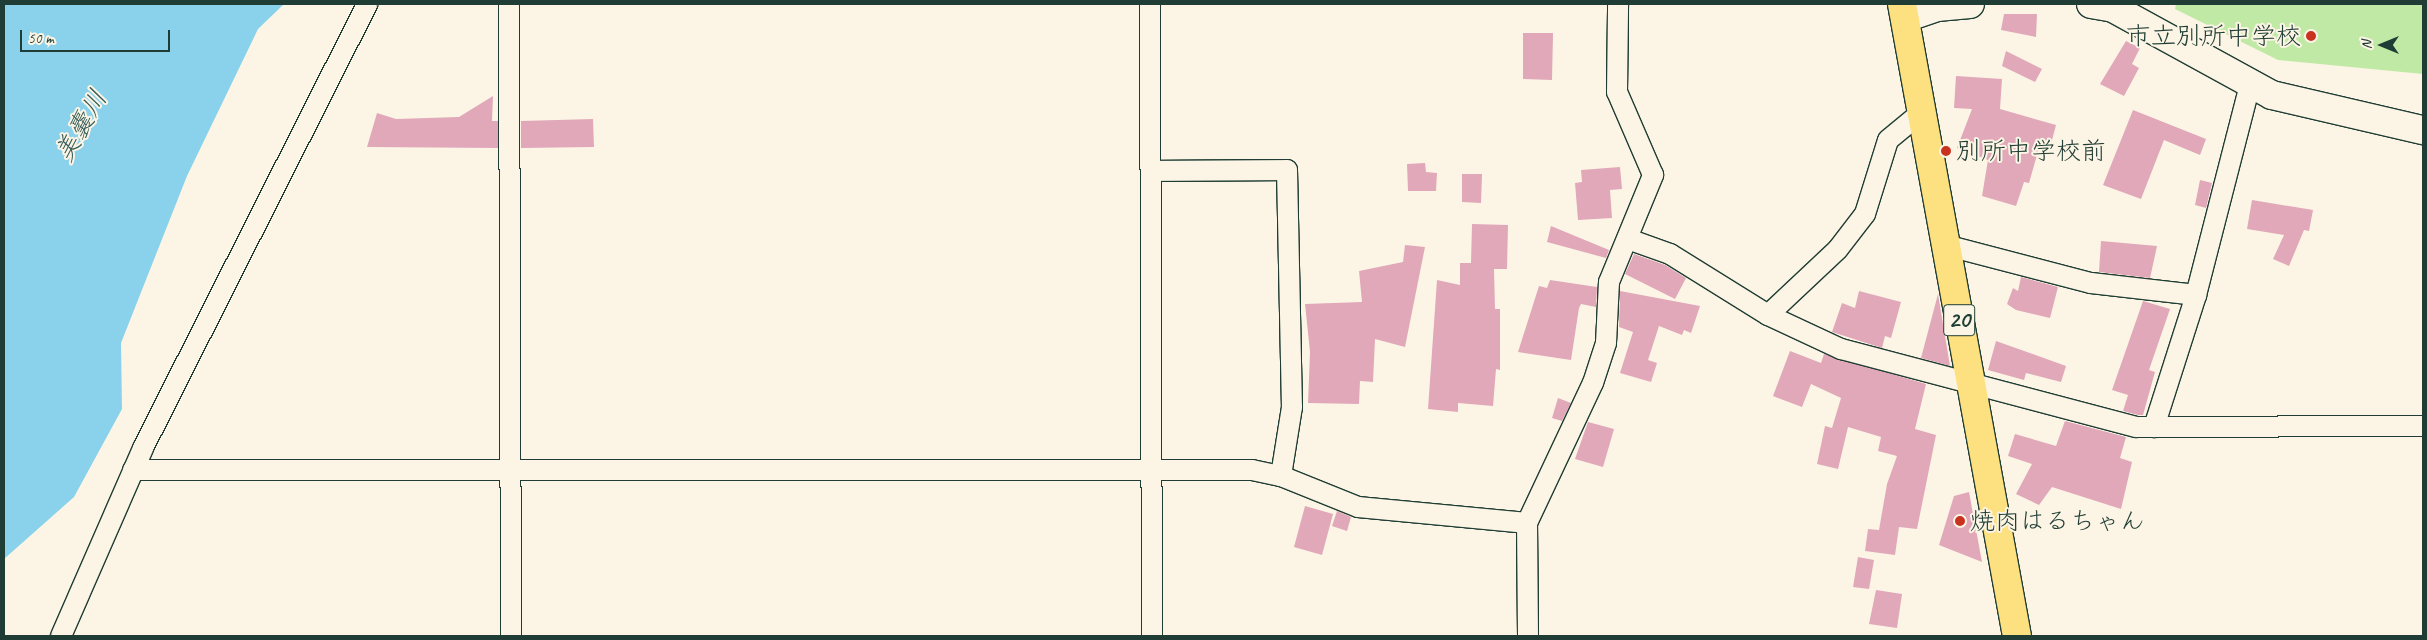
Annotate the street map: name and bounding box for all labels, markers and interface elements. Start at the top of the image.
scale bar [22,20,172,52]
north arrow [2357,20,2407,70]
place label: 市立別所中学校 [2126,21,2301,51]
text: 50 m [28,29,54,48]
marker: 市立別所中学校 [2305,30,2317,42]
text: N [2358,41,2375,49]
water label: 美嚢川 [48,84,114,168]
place label: 別所中学校前 [1956,136,2106,166]
marker: 別所中学校前 [1940,145,1952,157]
road number: 20 [1943,298,1975,342]
place label: 焼肉はるちゃん [1970,506,2145,536]
marker: 焼肉はるちゃん [1954,515,1966,527]

